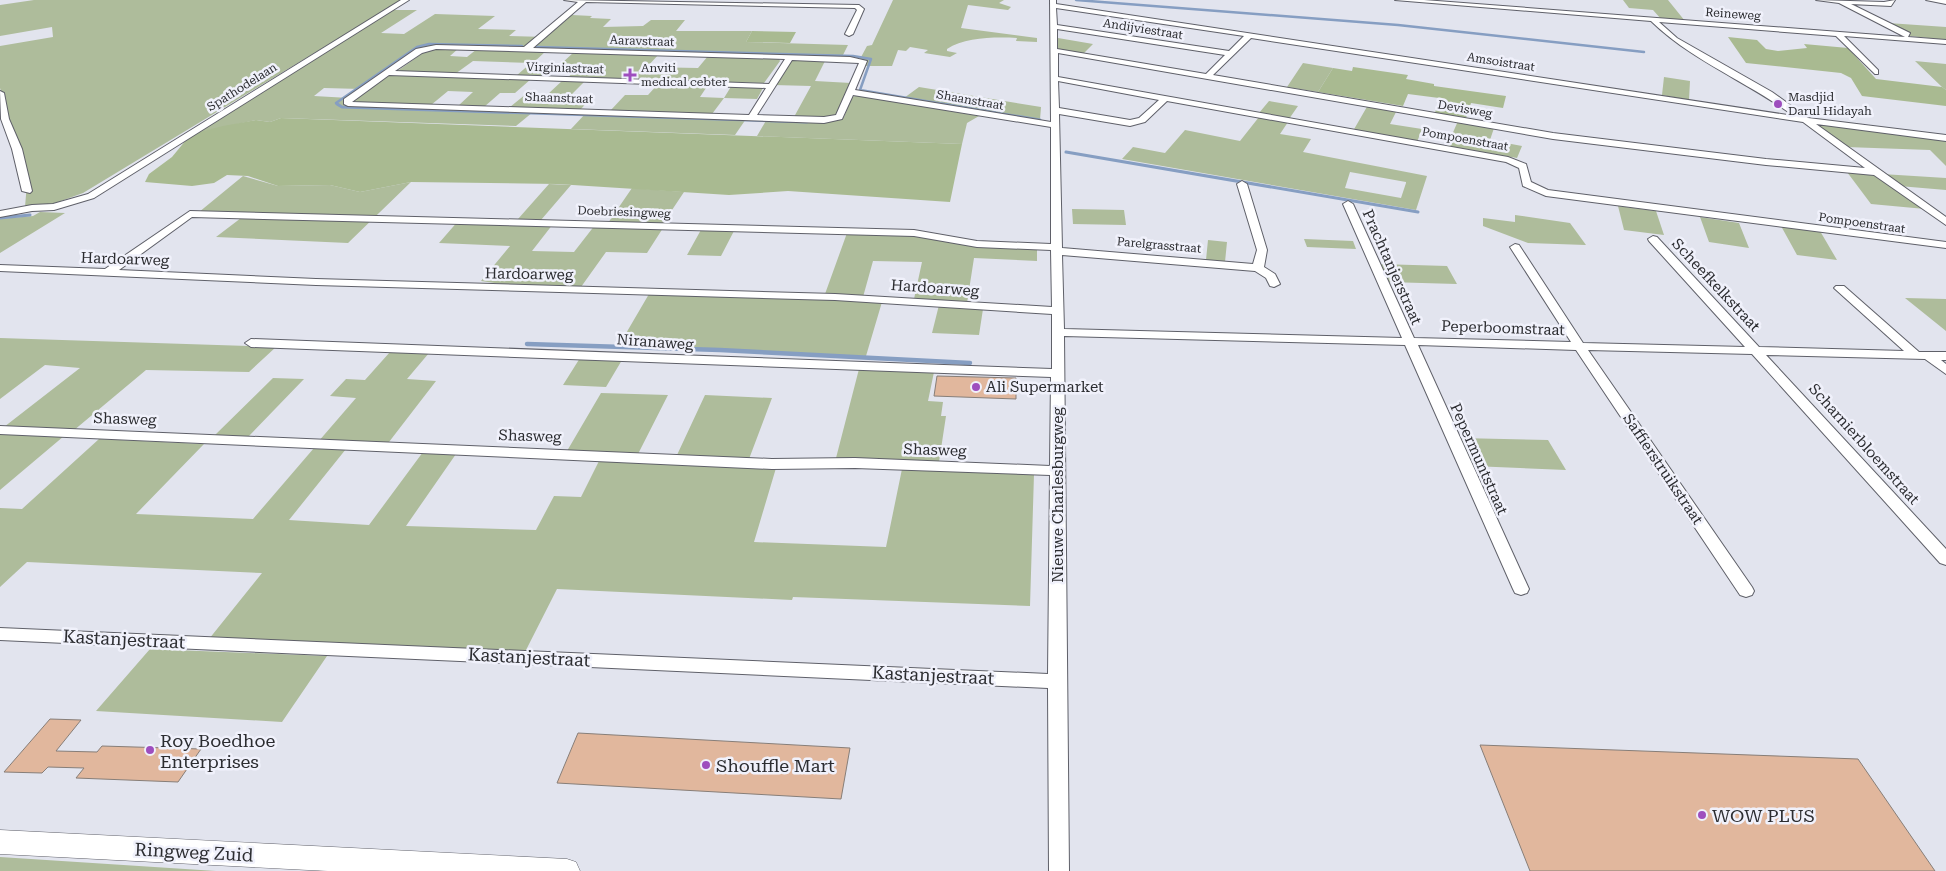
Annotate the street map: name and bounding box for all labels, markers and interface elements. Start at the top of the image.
street label: Reineweg [1705,5,1762,23]
street label: Andijviestraat [1102,16,1184,42]
street label: Aaravstraat [609,33,675,49]
street label: Amsoistraat [1466,50,1536,74]
street label: Spathodelaan [205,60,280,114]
street label: Virginiastraat [526,60,605,76]
place label: Anviti medical cebter [641,61,727,89]
marker: Anviti medical cebter [623,68,637,82]
street label: Shaanstraat [935,87,1005,113]
street label: Shaanstraat [525,90,594,106]
place label: Masdjid Darul Hidayah [1788,90,1872,118]
street label: Devisweg [1437,97,1494,121]
marker: Masdjid Darul Hidayah [1772,98,1784,110]
street label: Pompoenstraat [1421,125,1510,154]
street label: Doebriesingweg [577,203,671,221]
street label: Prachtanjerstraat [1359,207,1426,328]
street label: Pompoenstraat [1818,210,1907,236]
street label: Parelgrasstraat [1116,234,1202,256]
street label: Scheefkelkstraat [1668,235,1764,336]
street label: Hardoarweg [80,248,170,270]
street label: Hardoarweg [485,264,574,284]
street label: Hardoarweg [890,276,980,300]
street label: Peperboomstraat [1441,317,1566,339]
street label: Niranaweg [616,330,695,354]
place label: Ali Supermarket [986,378,1104,396]
street label: Scharnierbloemstraat [1805,380,1923,508]
marker: Ali Supermarket [970,381,982,393]
street label: Pepermuntstraat [1446,400,1512,518]
street label: Nieuwe Charlesburgweg [1049,407,1067,583]
street label: Shasweg [93,409,157,429]
street label: Saffierstruikstraat [1619,410,1707,528]
street label: Shasweg [498,426,562,446]
street label: Shasweg [903,440,967,460]
street label: Kastanjestraat [62,625,186,653]
street label: Kastanjestraat [467,643,591,671]
street label: Kastanjestraat [871,661,995,689]
place label: Roy Boedhoe Enterprises [160,730,275,772]
marker: Roy Boedhoe Enterprises [144,744,156,756]
place label: Shouffle Mart [716,755,835,776]
marker: Shouffle Mart [700,759,712,771]
place label: WOW PLUS [1712,805,1815,826]
marker: WOW PLUS [1696,809,1708,821]
street label: Ringweg Zuid [134,838,254,866]

